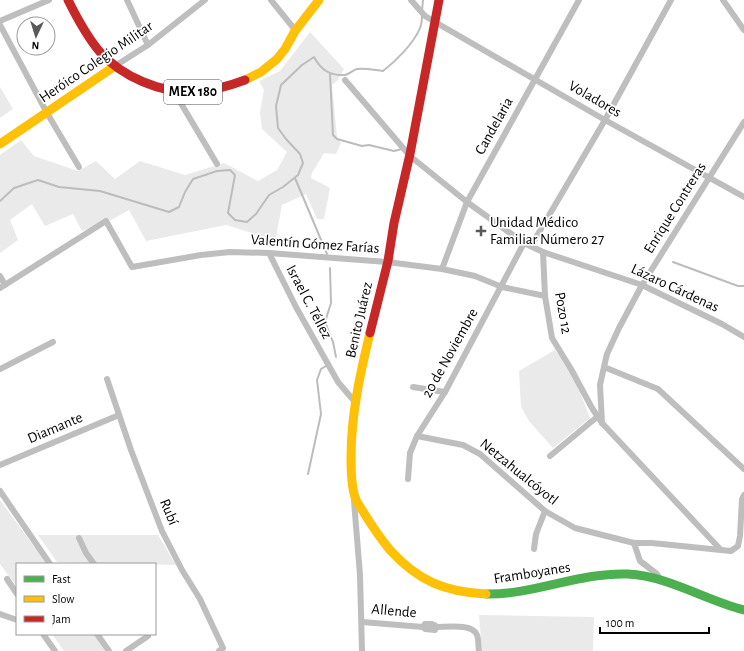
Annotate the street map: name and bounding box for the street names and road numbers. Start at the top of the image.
street label: Heróico Colegio Militar [36,18,156,106]
street label: Voladores [566,78,624,120]
road number: MEX 180 [164,80,222,104]
street label: Candelaria [472,95,516,157]
street label: Enrique Contreras [641,160,709,256]
street label: Valentín Gómez Farías [250,232,380,256]
street label: Lázaro Cárdenas [629,261,721,315]
street label: Israel C. Téllez [283,263,335,341]
street label: Benito Juárez [343,281,375,359]
street label: Pozo 12 [552,291,574,335]
street label: 20 de Noviembre [419,306,481,400]
street label: Diamante [25,410,85,446]
street label: Netzahualcóyotl [477,436,561,508]
street label: Rubí [157,497,181,528]
street label: Framboyanes [493,560,571,586]
street label: Allende [371,602,417,620]

